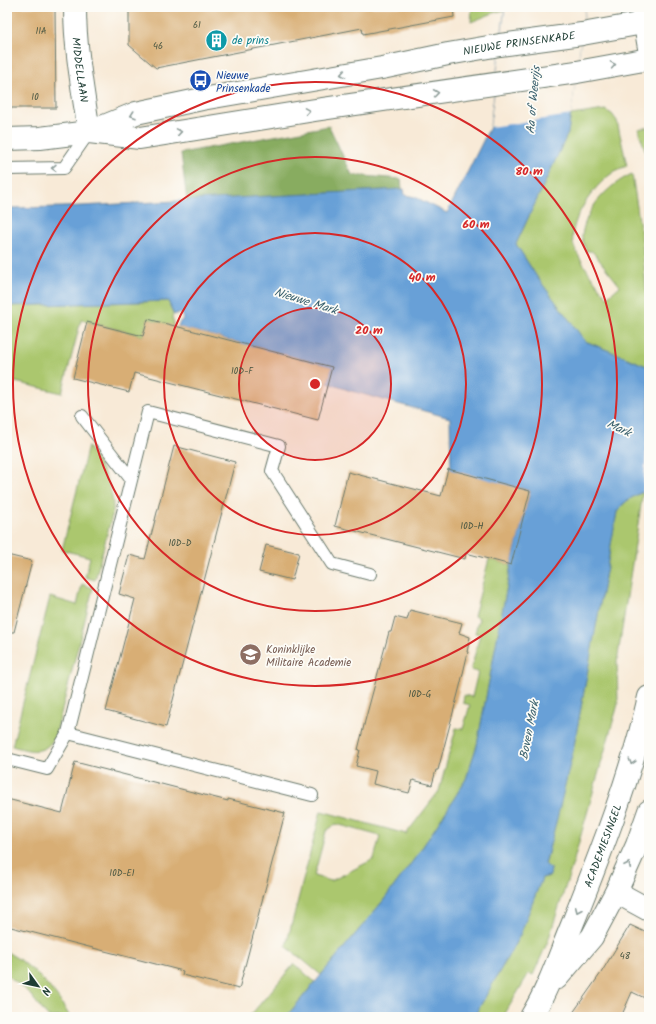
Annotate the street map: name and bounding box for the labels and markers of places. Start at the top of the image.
building icon: de prins [203,27,229,53]
place label: de prins [232,32,269,50]
place label: Nieuwe Prinsenkade [216,67,270,98]
bus stop icon: Nieuwe Prinsenkade [187,68,213,94]
centre of rings [308,377,322,391]
place label: Koninklijke Militaire Academie [266,641,351,672]
school or university icon: Koninklijke Militaire Academie [238,642,264,668]

